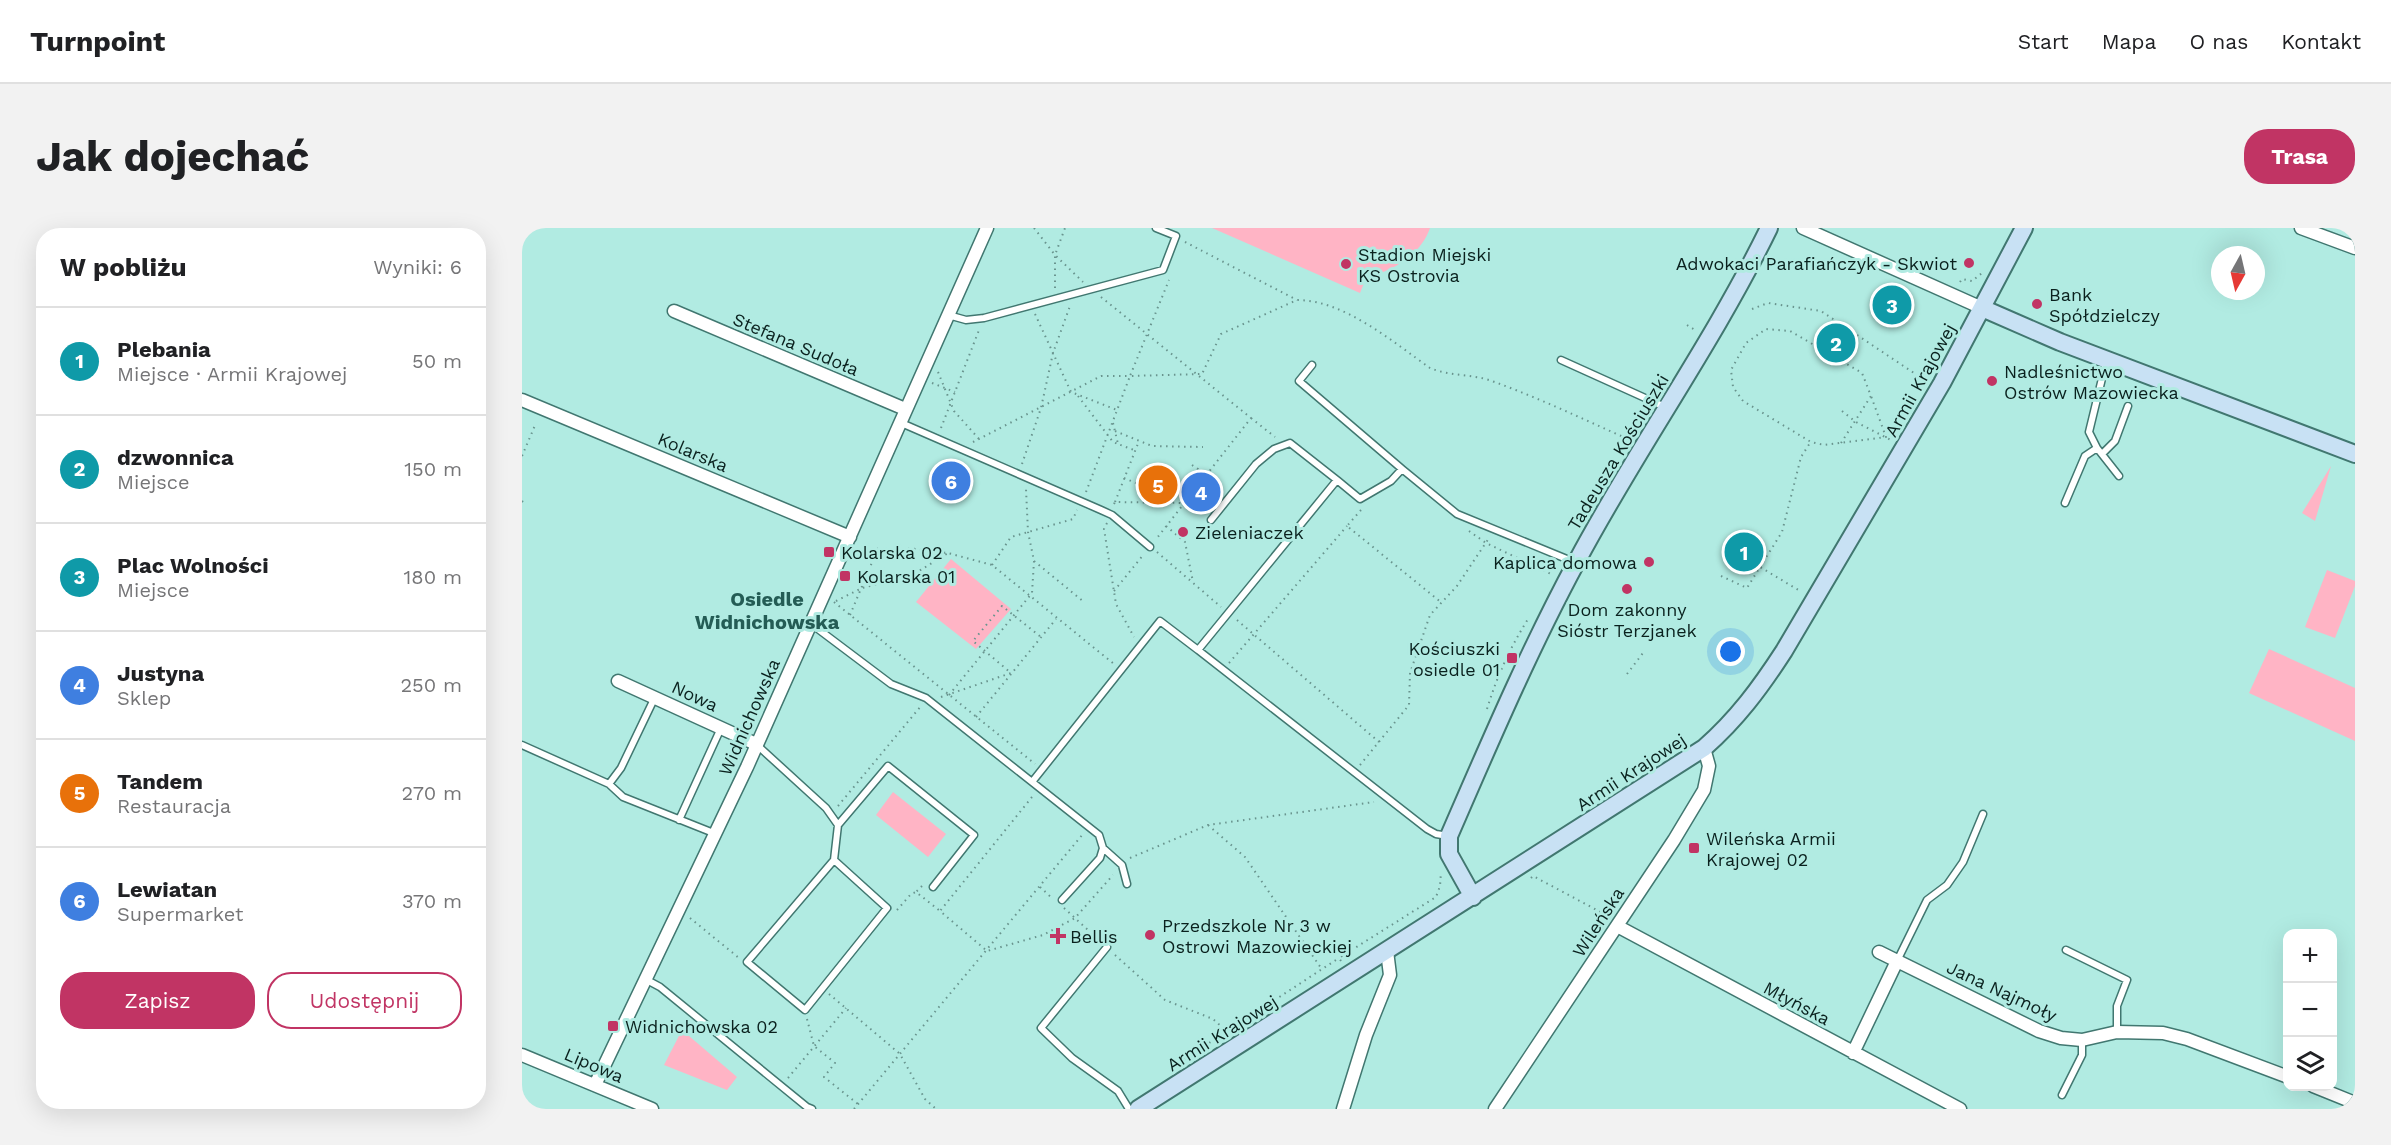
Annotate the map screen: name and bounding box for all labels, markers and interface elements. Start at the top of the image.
text: Turnpoint [30,25,165,58]
text: Start [2018,29,2069,54]
text: Mapa [2102,29,2156,54]
text: O nas [2189,29,2248,54]
text: Kontakt [2281,29,2361,54]
button: Trasa [2244,129,2355,184]
text: Jak dojechać [36,132,309,181]
place label: Stadion Miejski KS Ostrovia [1358,244,1491,286]
north arrow [2211,246,2265,300]
text: W pobliżu [60,252,187,282]
place label: Adwokaci Parafiańczyk - Skwiot [1676,253,1957,274]
text: Wyniki: 6 [373,255,462,279]
marker: Adwokaci Parafiańczyk - Skwiot [1962,256,1976,270]
marker: Stadion Miejski KS Ostrovia [1339,257,1353,271]
pin: 3 [1872,282,1912,328]
place label: Bank Spółdzielczy [2049,284,2161,326]
marker: Bank Spółdzielczy [2030,297,2044,311]
street label: Stefana Sudoła [730,308,862,380]
pin: 2 [1816,320,1856,366]
street label: Armii Krajowej [1880,320,1960,440]
text: Plebania [117,337,211,362]
text: 1 [75,349,84,373]
text: 50 m [412,349,462,373]
place label: Nadleśnictwo Ostrów Mazowiecka [2004,361,2179,403]
text: Miejsce · Armii Krajowej [117,362,347,386]
street label: Tadeusza Kościuszki [1563,370,1673,534]
marker: Nadleśnictwo Ostrów Mazowiecka [1985,374,1999,388]
street label: Kolarska [655,428,731,476]
text: dzwonnica [117,445,234,470]
text: 2 [74,457,85,481]
text: 150 m [404,457,462,481]
pin: 6 [932,458,970,504]
pin: 5 [1138,462,1178,508]
text: Miejsce [117,470,190,494]
pin: 4 [1182,470,1220,514]
place label: Zieleniaczek [1195,522,1304,543]
marker: Zieleniaczek [1176,525,1190,539]
pin: 1 [1724,530,1764,574]
place label: Kolarska 02 [841,542,943,563]
marker: Kolarska 02 [822,545,836,559]
place label: Kaplica domowa [1493,552,1637,573]
text: Plac Wolności [117,553,269,578]
marker: Kaplica domowa [1642,555,1656,569]
text: 3 [74,565,85,589]
text: 180 m [404,565,462,589]
place label: Kolarska 01 [857,566,955,587]
marker: Kolarska 01 [838,569,852,583]
text: Miejsce [117,578,190,602]
marker: Dom zakonny Sióstr Terzjanek [1620,582,1634,596]
district label: Osiedle Widnichowska [695,587,840,634]
place label: Dom zakonny Sióstr Terzjanek [1557,599,1697,641]
your location [1716,637,1745,666]
place label: Kościuszki osiedle 01 [1409,638,1500,680]
marker: Kościuszki osiedle 01 [1505,651,1519,665]
street label: Widnichowska [714,655,784,779]
text: Justyna [117,661,204,686]
text: 4 [73,673,86,697]
text: 250 m [400,673,462,697]
street label: Nowa [669,676,721,716]
text: Sklep [117,686,171,710]
street label: Armii Krajowej [1572,729,1690,815]
text: Tandem [117,769,203,794]
text: 5 [74,781,85,805]
text: 270 m [402,781,462,805]
text: Restauracja [117,794,231,818]
place label: Wileńska Armii Krajowej 02 [1706,828,1836,870]
marker: Wileńska Armii Krajowej 02 [1687,841,1701,855]
text: Lewiatan [117,877,217,902]
street label: Wileńska [1568,883,1628,961]
text: 6 [73,889,86,913]
text: 370 m [402,889,462,913]
text: Supermarket [117,902,243,926]
place label: Przedszkole Nr 3 w Ostrowi Mazowieckiej [1162,915,1352,957]
place label: Bellis [1070,926,1117,947]
marker: Przedszkole Nr 3 w Ostrowi Mazowieckiej [1143,928,1157,942]
marker: Bellis [1051,929,1065,943]
map controls [2283,929,2337,1091]
button: + [2283,929,2337,983]
street label: Jana Najmoły [1944,956,2061,1026]
button: Zapisz [60,972,255,1029]
button: Udostępnij [267,972,462,1029]
street label: Młyńska [1760,977,1834,1029]
button: − [2283,983,2337,1037]
street label: Armii Krajowej [1163,991,1281,1075]
place label: Widnichowska 02 [625,1016,778,1037]
marker: Widnichowska 02 [606,1019,620,1033]
button: layers [2283,1037,2337,1091]
street label: Lipowa [561,1043,627,1087]

